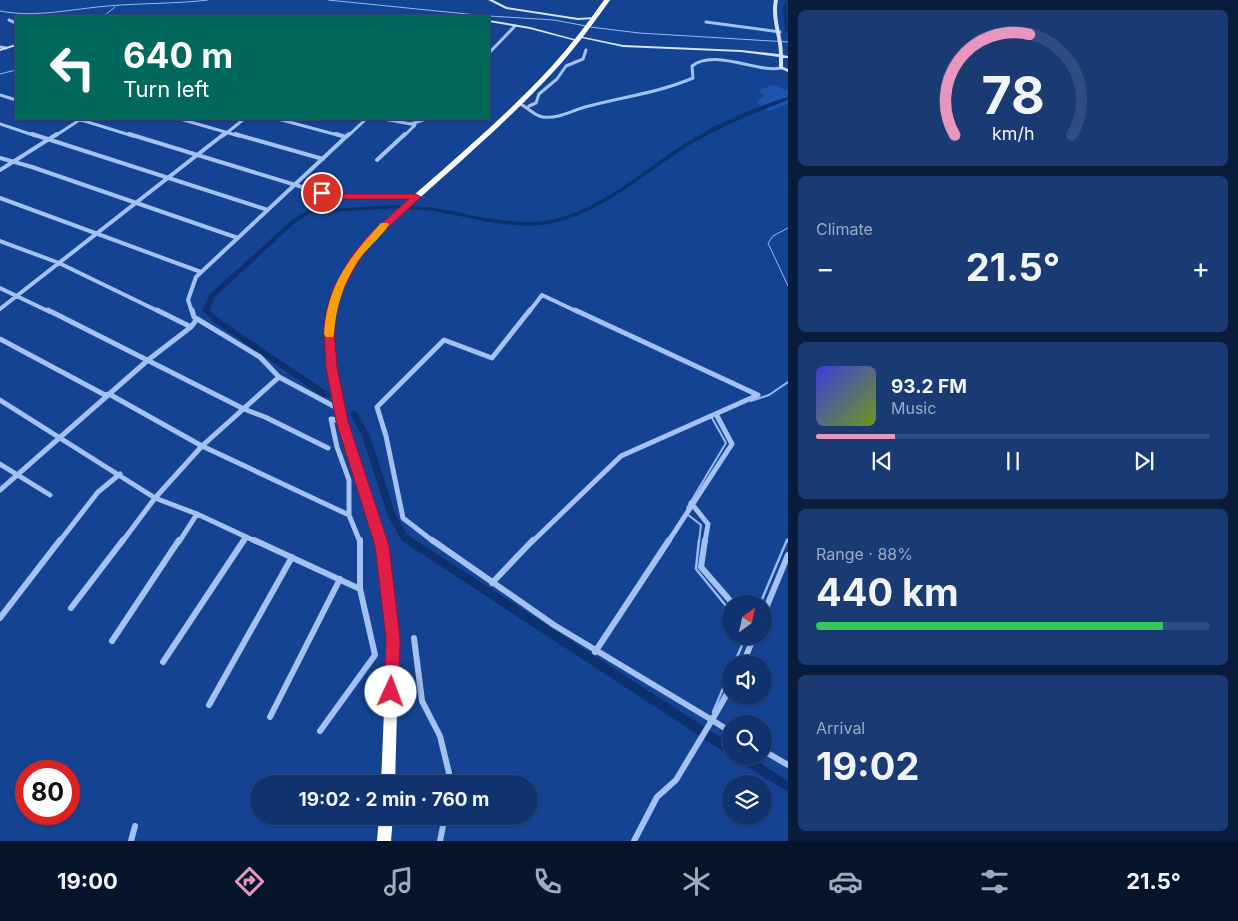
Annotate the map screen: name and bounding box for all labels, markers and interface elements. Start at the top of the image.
text: 640 m [123,34,233,76]
icon: left [40,35,105,100]
text: 78 [981,64,1045,127]
text: Turn left [123,76,209,102]
text: km/h [992,123,1034,144]
pin [301,172,343,214]
icon: arrive [308,179,336,207]
text: Climate [816,219,873,239]
text: 21.5° [966,244,1060,290]
text: − [816,251,835,285]
text: + [1191,251,1210,285]
text: 93.2 FM [891,375,967,398]
text: Music [891,398,936,418]
icon: previous [868,447,896,475]
icon: pause [999,447,1027,475]
icon: next [1130,447,1158,475]
text: Range · 88% [816,544,913,564]
text: 440 km [816,569,959,615]
north arrow [722,595,772,645]
map controls [722,595,772,825]
button: sound [722,655,772,705]
position arrow [364,665,416,717]
button: search [722,715,772,765]
text: Arrival [816,718,865,738]
text: 19:02 [816,743,919,789]
speed limit sign: 80 [15,760,80,825]
button: layers [722,775,772,825]
text: 19:02 · 2 min · 760 m [299,788,489,811]
icon: directions [232,864,267,899]
icon: music [381,864,416,899]
icon: phone [530,864,565,899]
icon: climate [679,864,714,899]
icon: car [828,864,863,899]
icon: filters [977,864,1012,899]
text: 19:00 [57,868,118,894]
text: 21.5° [1126,868,1181,894]

